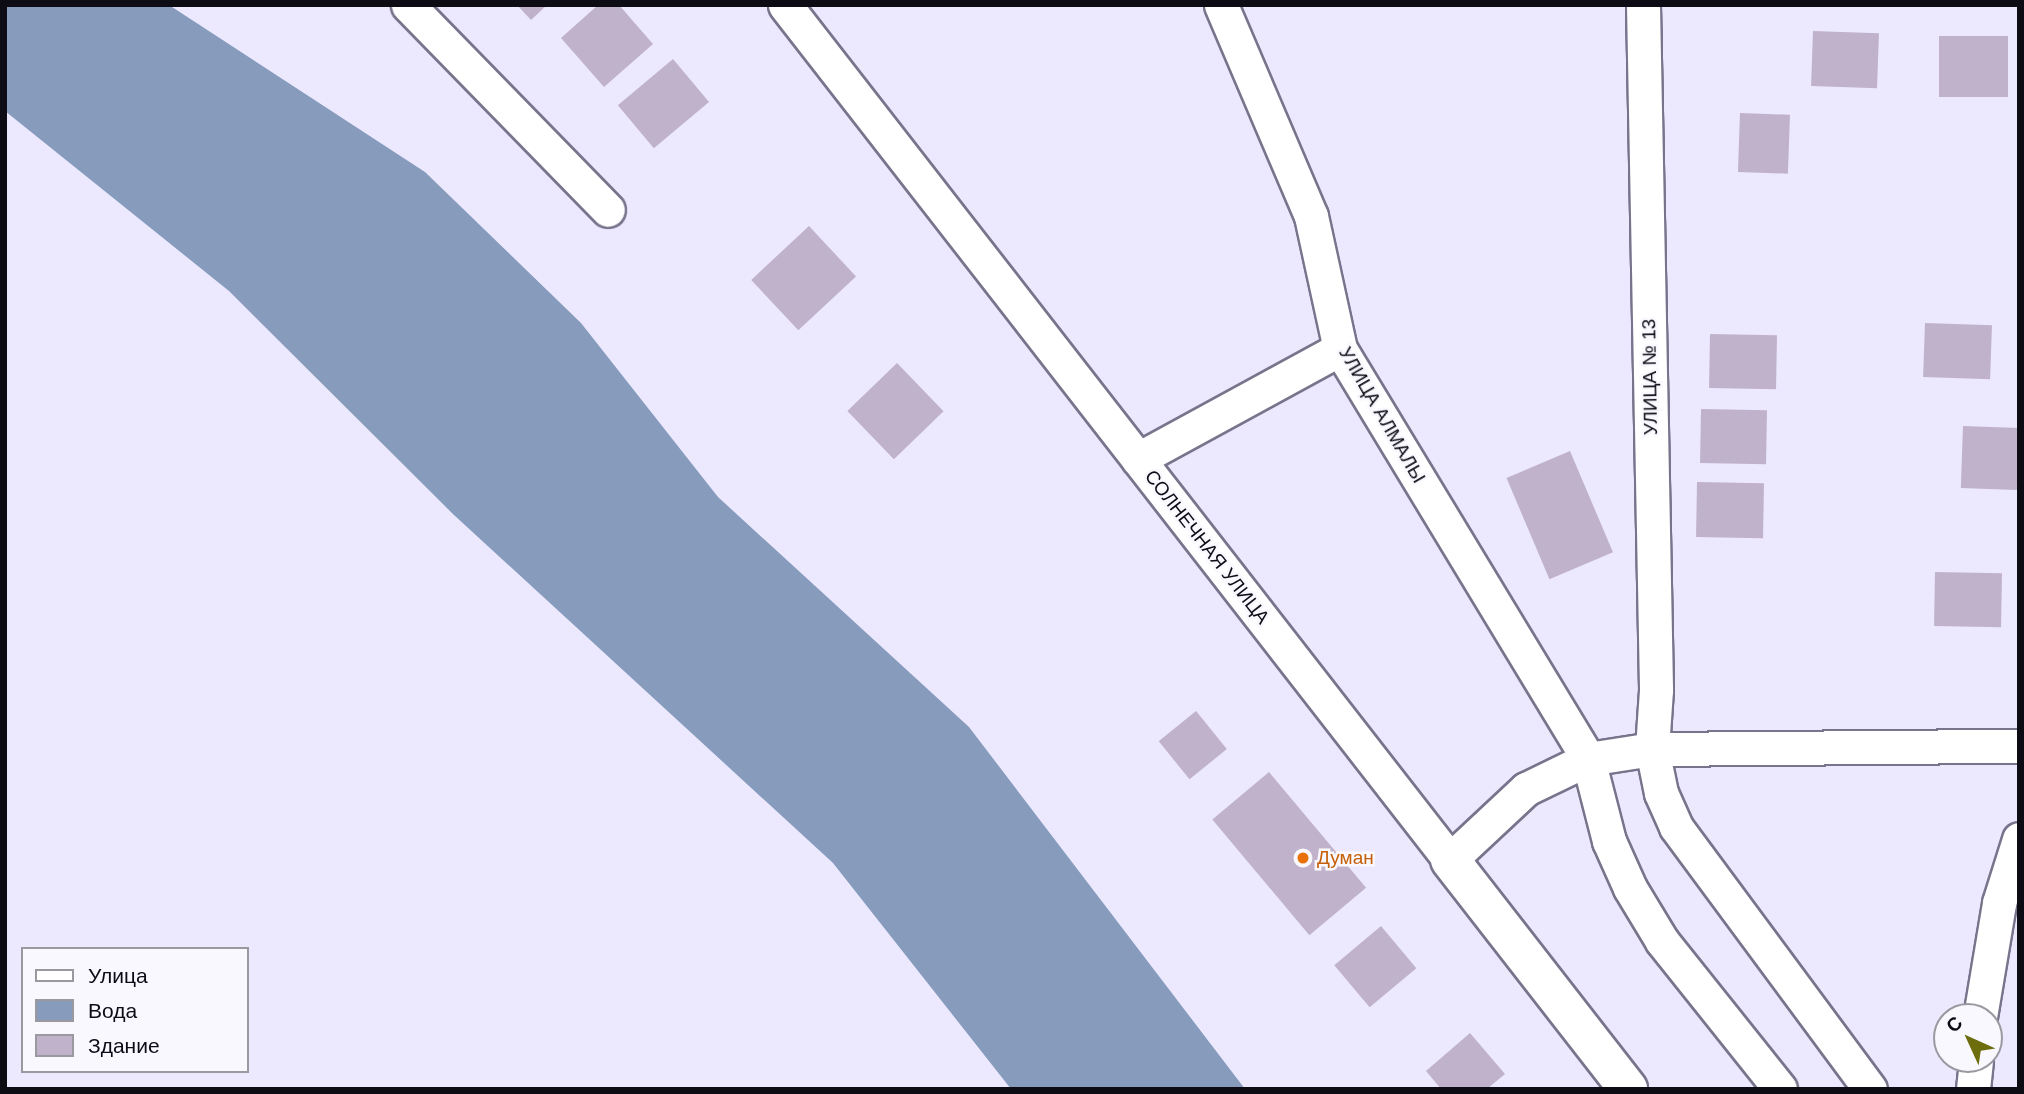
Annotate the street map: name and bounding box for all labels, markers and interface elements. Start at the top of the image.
street label: УЛИЦА № 13 [1638,319,1662,435]
street label: УЛИЦА АЛМАЛЫ [1334,343,1430,487]
street label: СОЛНЕЧНАЯ УЛИЦА [1140,465,1274,629]
place label: Думан [1317,847,1374,869]
marker: Думан [1295,850,1311,866]
legend [21,947,248,1073]
text: Улица [88,964,148,987]
text: Вода [88,999,137,1022]
north arrow [1933,1003,2003,1073]
text: С [1942,1012,1966,1036]
text: Здание [88,1034,160,1057]

